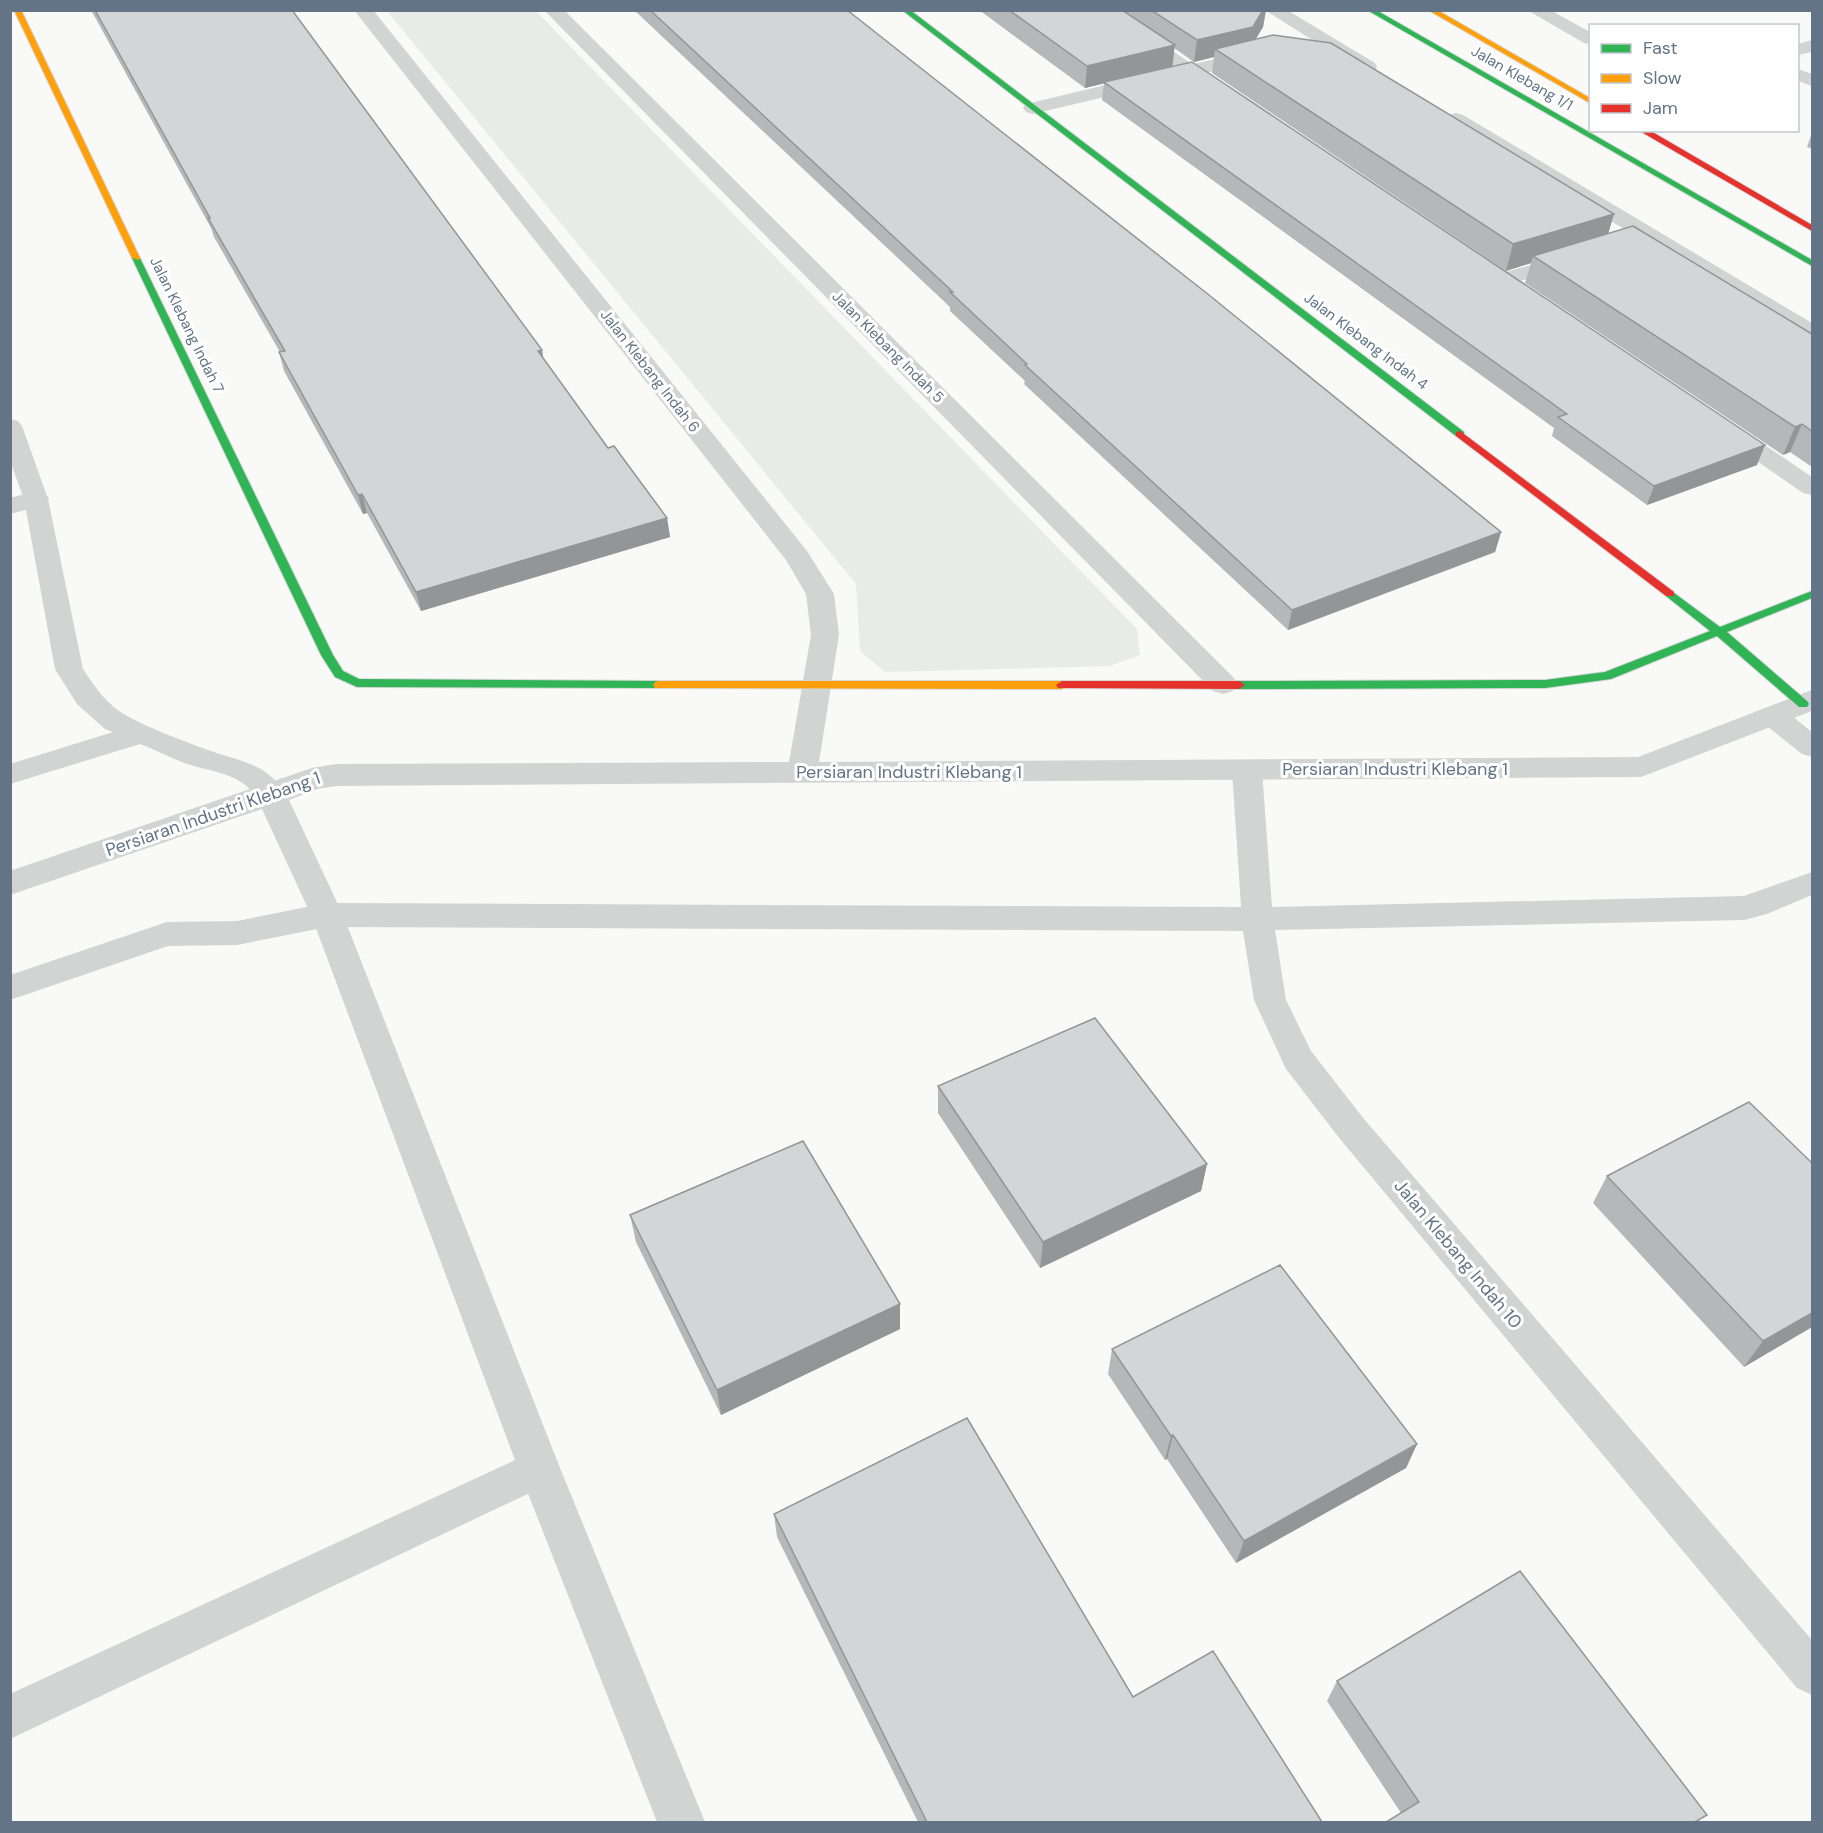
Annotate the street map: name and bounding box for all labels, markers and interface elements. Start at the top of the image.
legend [1589,24,1799,132]
text: Fast [1643,36,1678,60]
street label: Jalan Klebang 1/1 [1468,41,1576,115]
text: Slow [1643,66,1682,90]
text: Jam [1643,96,1678,120]
street label: Jalan Klebang Indah 7 [145,254,229,396]
street label: Jalan Klebang Indah 5 [828,287,948,407]
street label: Jalan Klebang Indah 4 [1300,288,1432,394]
street label: Jalan Klebang Indah 6 [596,305,704,437]
street label: Persiaran Industri Klebang 1 [1282,757,1508,781]
street label: Persiaran Industri Klebang 1 [796,760,1022,784]
street label: Persiaran Industri Klebang 1 [102,766,324,862]
street label: Jalan Klebang Indah 10 [1389,1175,1527,1333]

